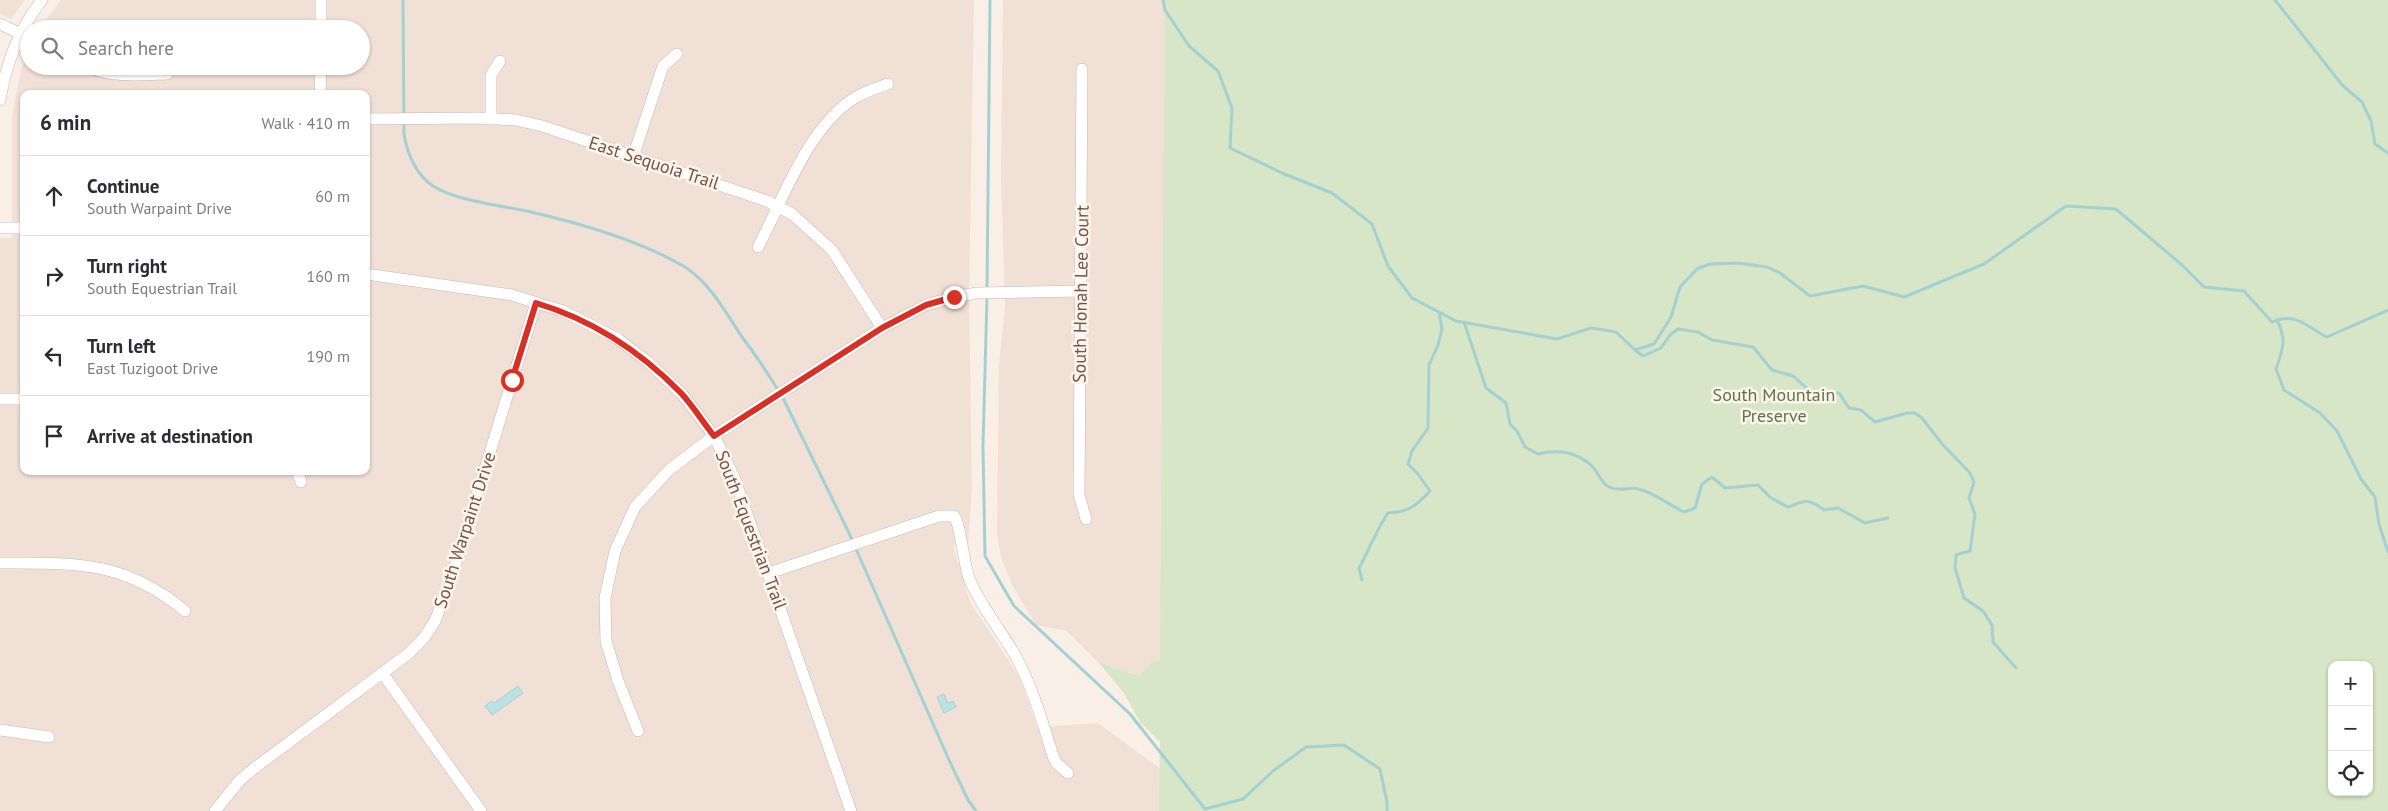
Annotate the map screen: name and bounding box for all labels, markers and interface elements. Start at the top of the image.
search box [20,20,370,75]
icon: search [38,34,66,62]
text: Search here [78,36,174,60]
text: 6 min [40,109,91,136]
text: Walk · 410 m [261,113,350,133]
street label: East Sequoia Trail [586,131,723,195]
text: Continue [87,174,159,198]
icon: ahead [40,182,68,210]
text: 60 m [315,186,350,206]
text: South Warpaint Drive [87,198,232,218]
street label: South Honah Lee Court [1067,205,1094,383]
text: Turn right [87,254,167,278]
icon: right [40,262,68,290]
text: 160 m [307,266,350,286]
text: South Equestrian Trail [87,278,237,298]
route end [943,286,966,309]
text: Turn left [87,334,156,358]
icon: left [40,342,68,370]
text: 190 m [307,346,350,366]
text: East Tuzigoot Drive [87,358,218,378]
route start [501,369,524,392]
park label: South Mountain Preserve [1713,383,1835,427]
icon: arrive [40,422,68,450]
text: Arrive at destination [87,424,253,448]
street label: South Equestrian Trail [711,447,793,613]
street label: South Warpaint Drive [428,449,501,611]
map controls [2328,661,2373,796]
button: + [2328,661,2373,706]
button: − [2328,706,2373,751]
button: locate [2328,751,2373,796]

